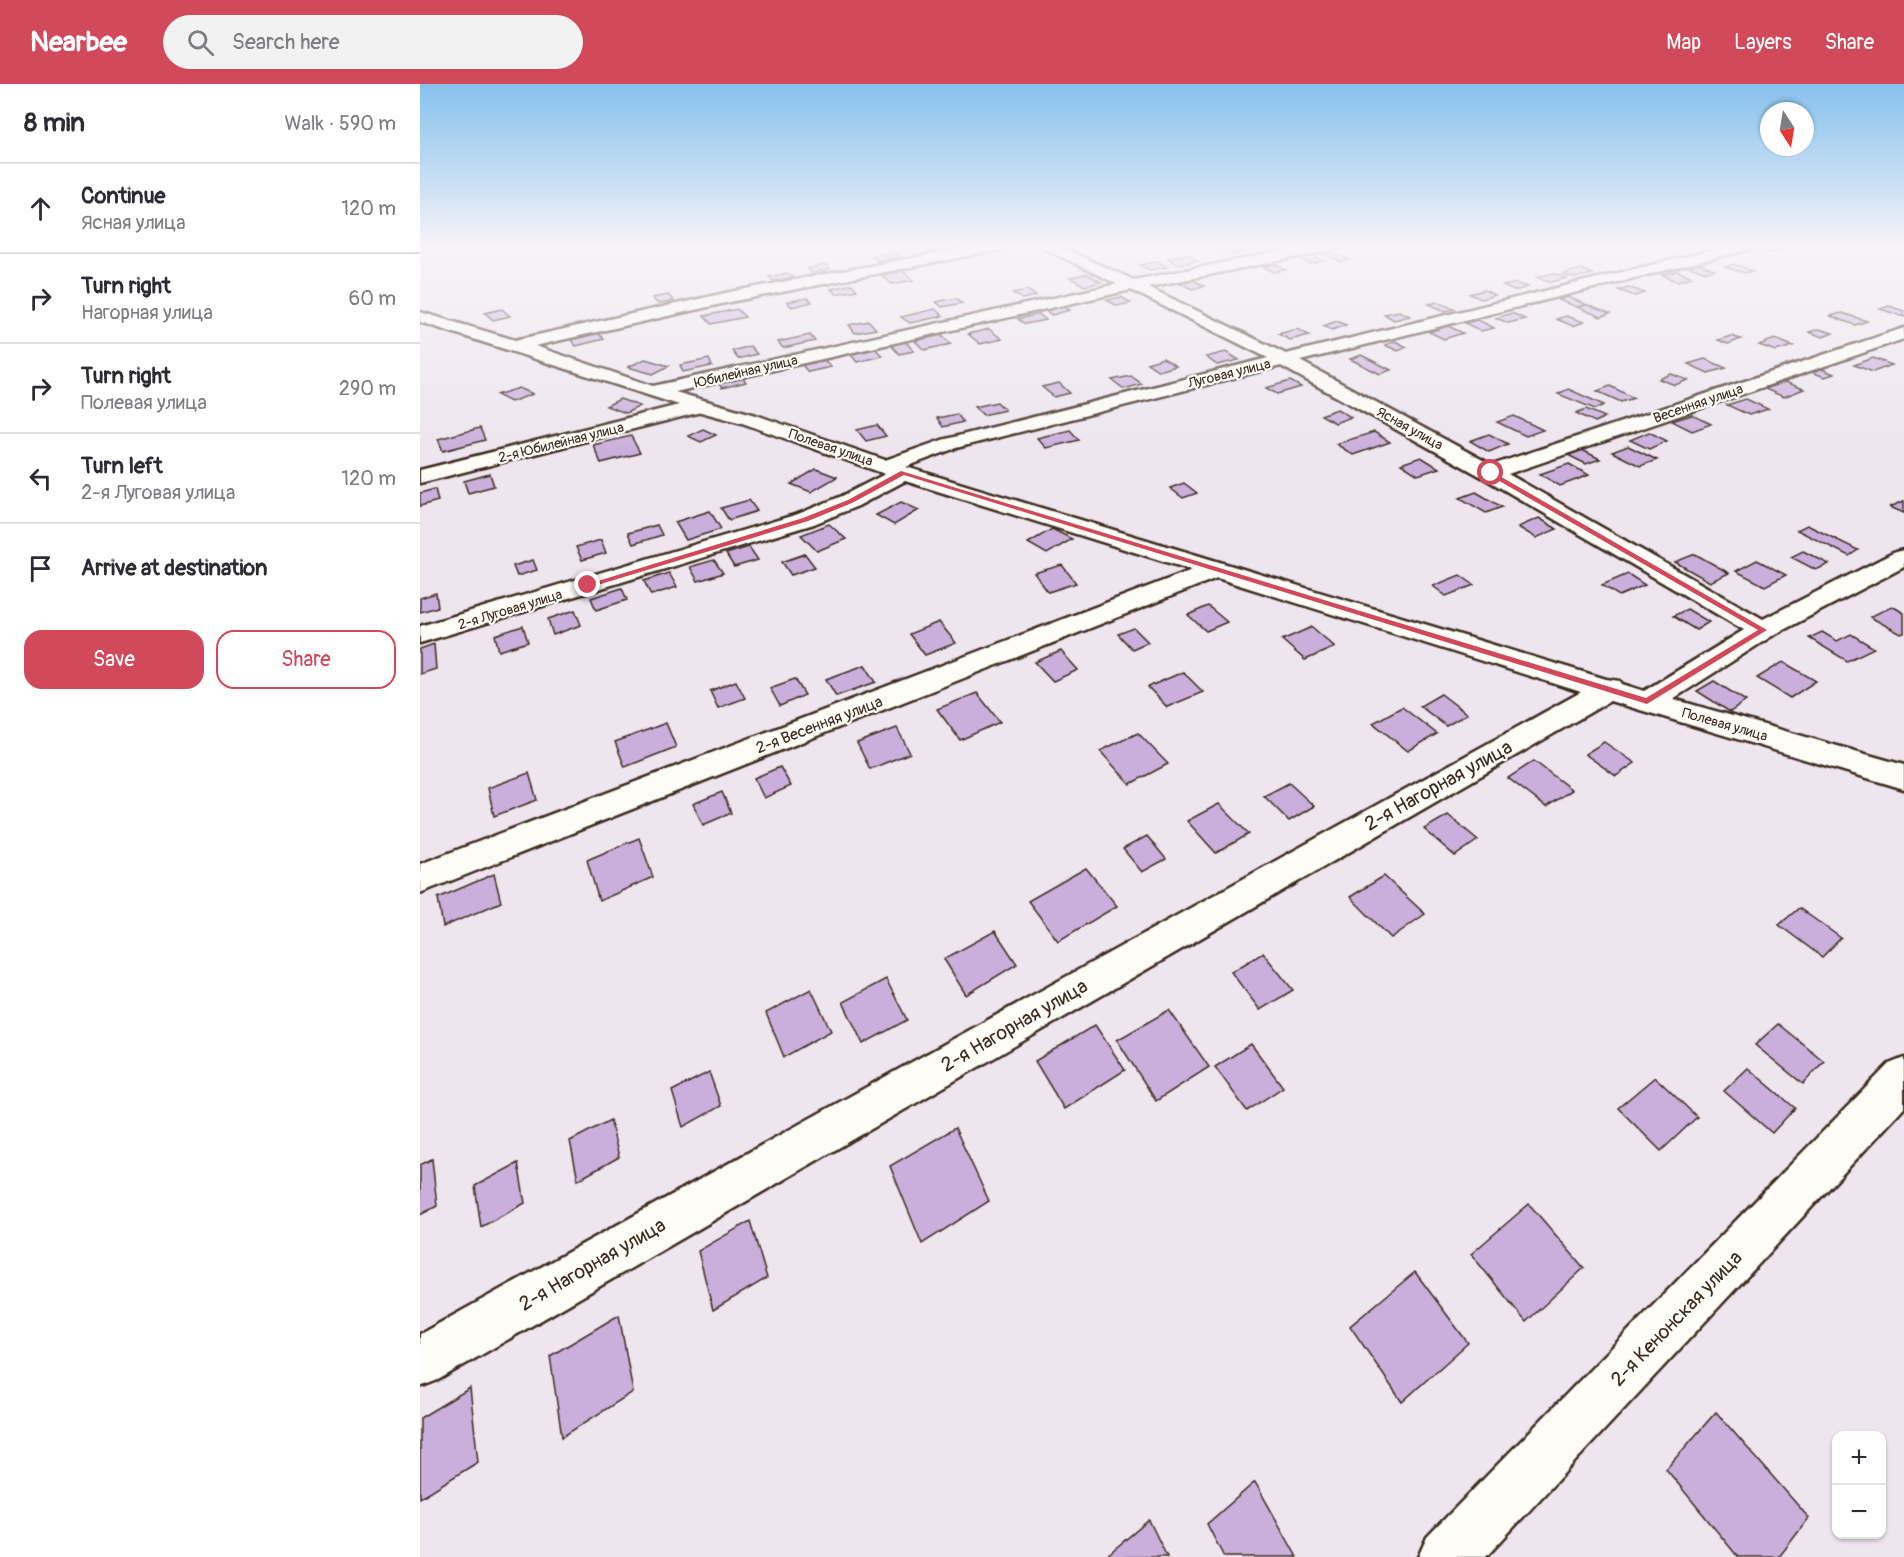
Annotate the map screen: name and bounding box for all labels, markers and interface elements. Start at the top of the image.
search box [163,15,583,69]
text: Nearbee [30,25,127,60]
icon: search [184,26,217,59]
text: Search here [232,28,340,56]
text: Map [1666,29,1701,56]
text: Layers [1734,29,1792,56]
text: Share [1825,29,1874,56]
north arrow [1760,102,1814,156]
text: 8 min [24,107,85,139]
text: Walk · 590 m [284,111,396,136]
text: Continue [81,182,165,210]
icon: ahead [24,192,57,225]
text: 120 m [341,196,396,221]
text: Ясная улица [81,210,186,235]
text: Turn right [81,272,171,300]
icon: right [24,282,57,315]
text: 60 m [349,286,396,311]
text: Нагорная улица [81,300,213,325]
street label: Юбилейная улица [693,351,799,392]
street label: Луговая улица [1185,355,1272,392]
text: Turn right [81,362,171,390]
icon: right [24,372,57,405]
text: 290 m [339,376,396,401]
street label: Весенняя улица [1651,380,1745,427]
text: Полевая улица [81,390,207,415]
street label: Ясная улица [1374,403,1446,454]
street label: 2-я Юбилейная улица [497,419,626,466]
street label: Полевая улица [786,425,875,470]
text: Turn left [81,452,163,480]
route start [1477,459,1503,485]
icon: left [24,462,57,495]
text: 120 m [341,466,396,491]
text: 2-я Луговая улица [81,480,235,505]
icon: arrive [24,552,57,585]
text: Arrive at destination [81,554,267,582]
route end [574,571,600,597]
street label: 2-я Луговая улица [456,586,564,633]
button: Save [24,630,204,689]
button: Share [216,630,396,689]
street label: 2-я Весенняя улица [753,692,886,758]
street label: Полевая улица [1680,704,1770,745]
street label: 2-я Нагорная улица [1360,734,1517,836]
street label: 2-я Нагорная улица [936,973,1092,1078]
street label: 2-я Нагорная улица [514,1212,670,1317]
street label: 2-я Кенонская улица [1605,1245,1747,1391]
map controls [1832,1431,1886,1539]
button: + [1832,1431,1886,1485]
button: − [1832,1485,1886,1539]

